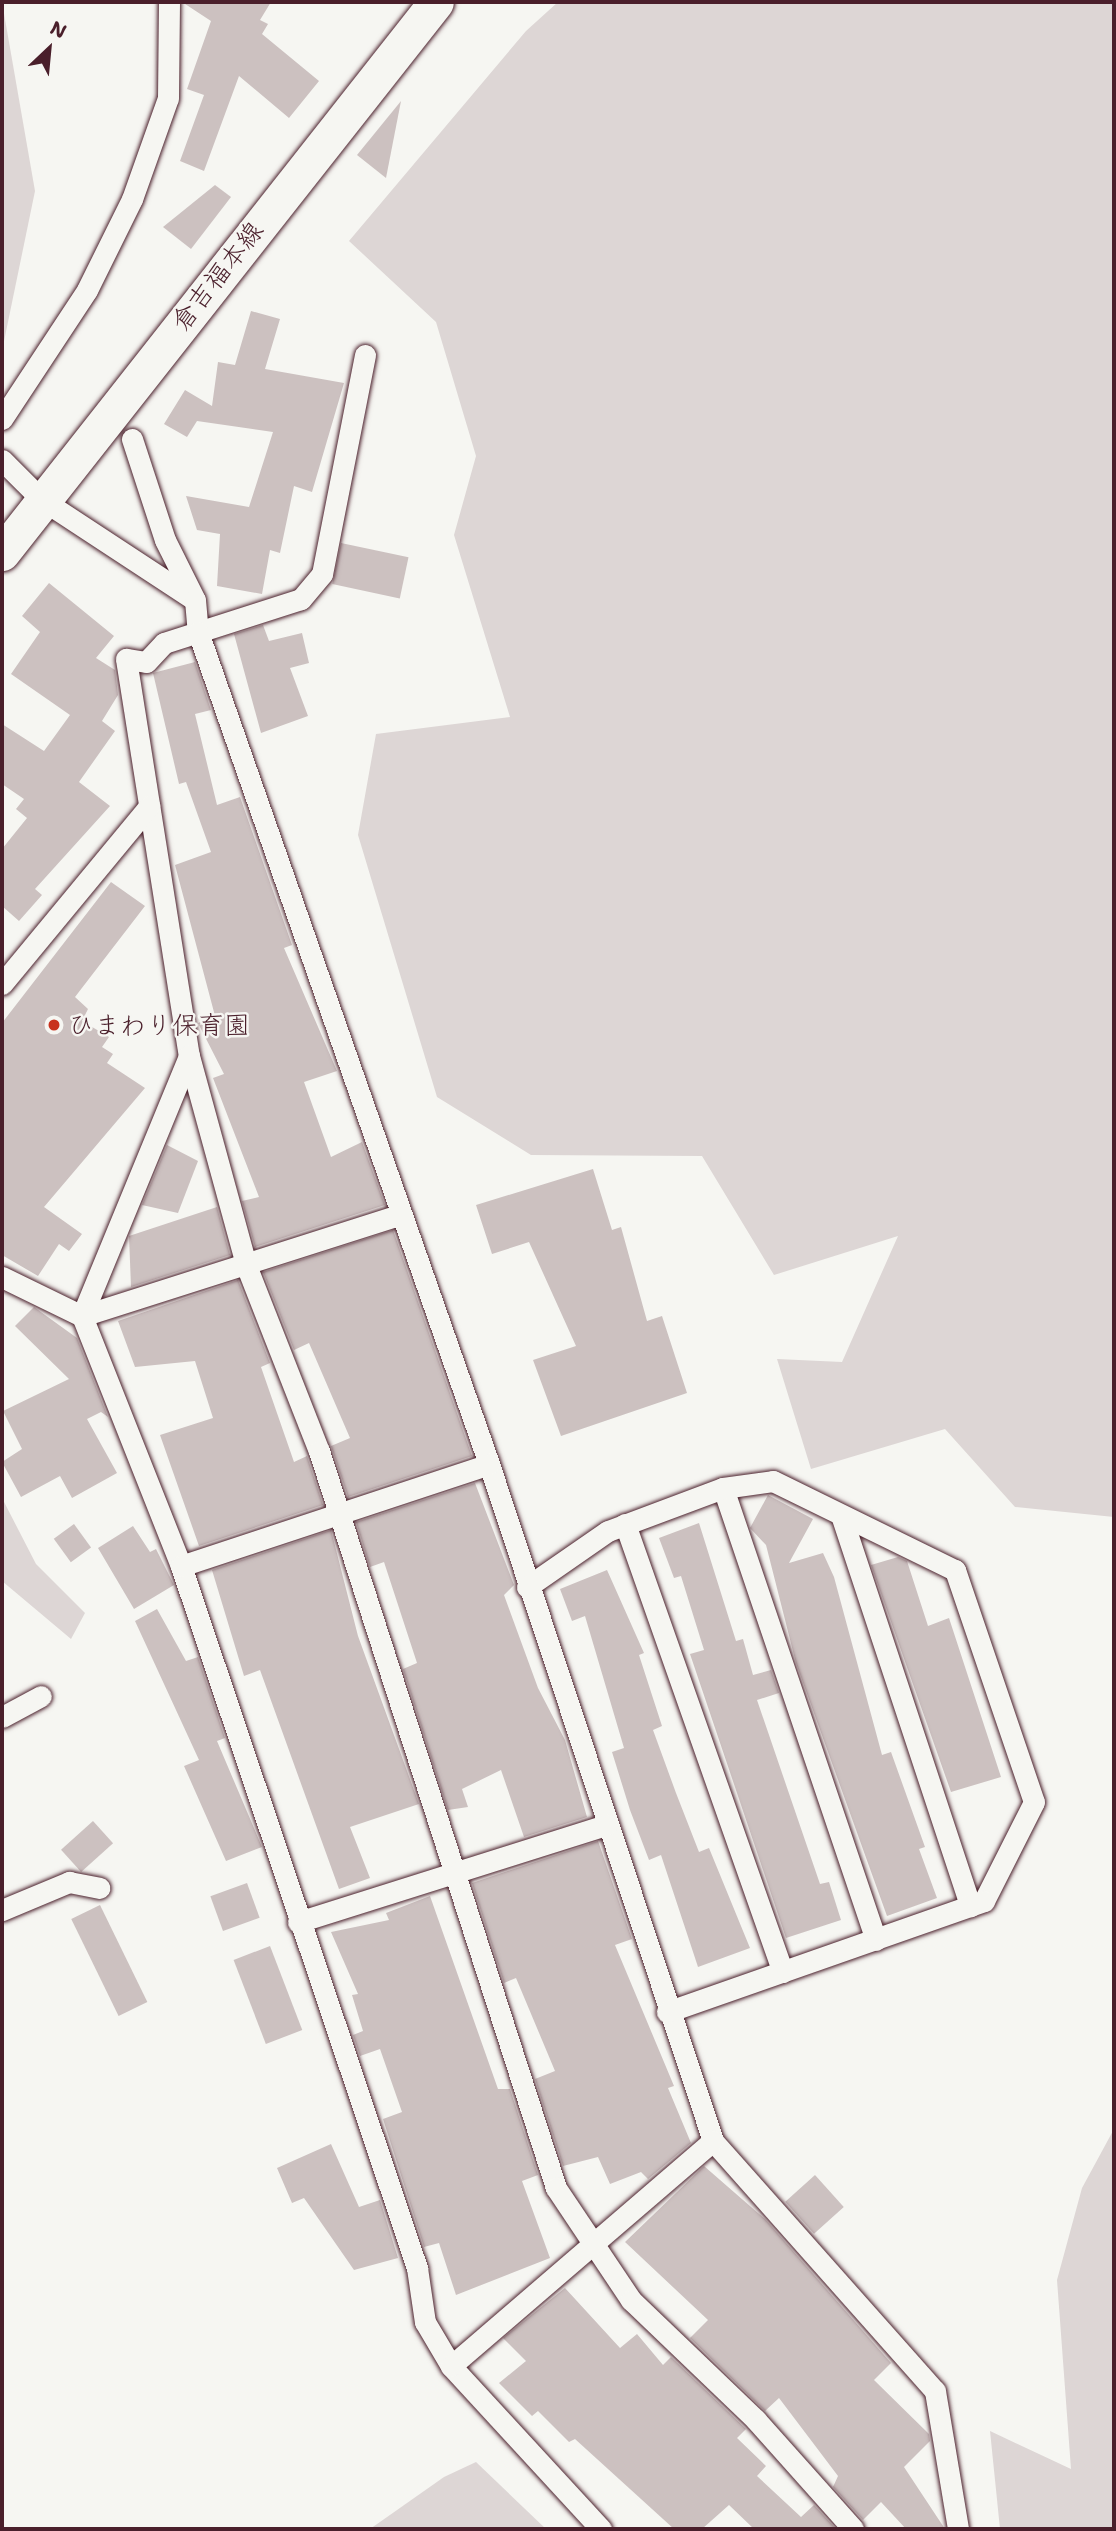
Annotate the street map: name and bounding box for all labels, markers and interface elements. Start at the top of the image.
north arrow [14,14,84,84]
text: N [46,15,71,44]
street label: 倉吉福本線 [165,215,269,337]
place label: ひまわり保育園 [68,1009,250,1041]
marker: ひまわり保育園 [46,1017,62,1033]

